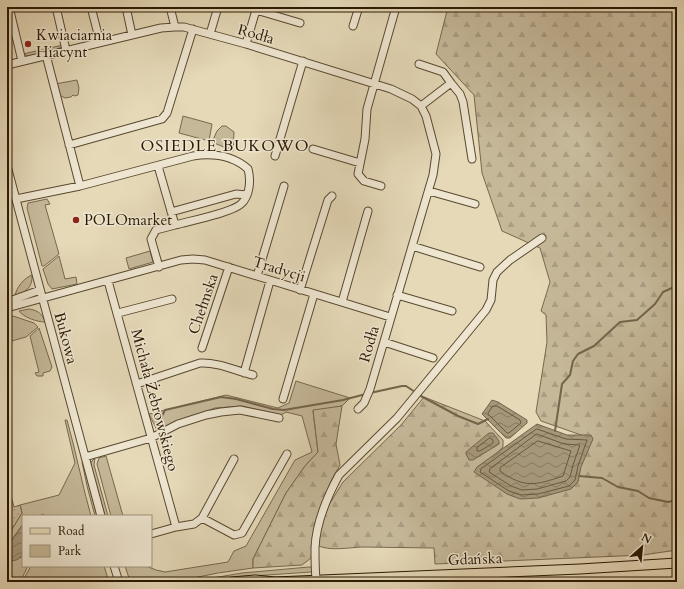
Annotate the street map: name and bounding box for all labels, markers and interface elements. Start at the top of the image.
street label: Rodła [235,19,277,49]
place label: Kwiaciarnia Hiacynt [36,25,113,62]
marker: Kwiaciarnia Hiacynt [23,39,33,49]
district label: OSIEDLE BUKOWO [140,135,310,157]
place label: POLOmarket [84,210,172,230]
marker: POLOmarket [71,215,81,225]
street label: Tradycji [250,252,308,286]
street label: Chełmska [183,271,223,337]
street label: Bukowa [49,310,83,367]
street label: Rodła [354,323,384,365]
street label: Michała Żebrowskiego [126,327,184,473]
legend [22,515,152,567]
text: Road [58,523,85,539]
north arrow [622,527,662,567]
text: N [639,530,654,548]
text: Park [58,543,82,559]
street label: Gdańska [447,548,503,570]

